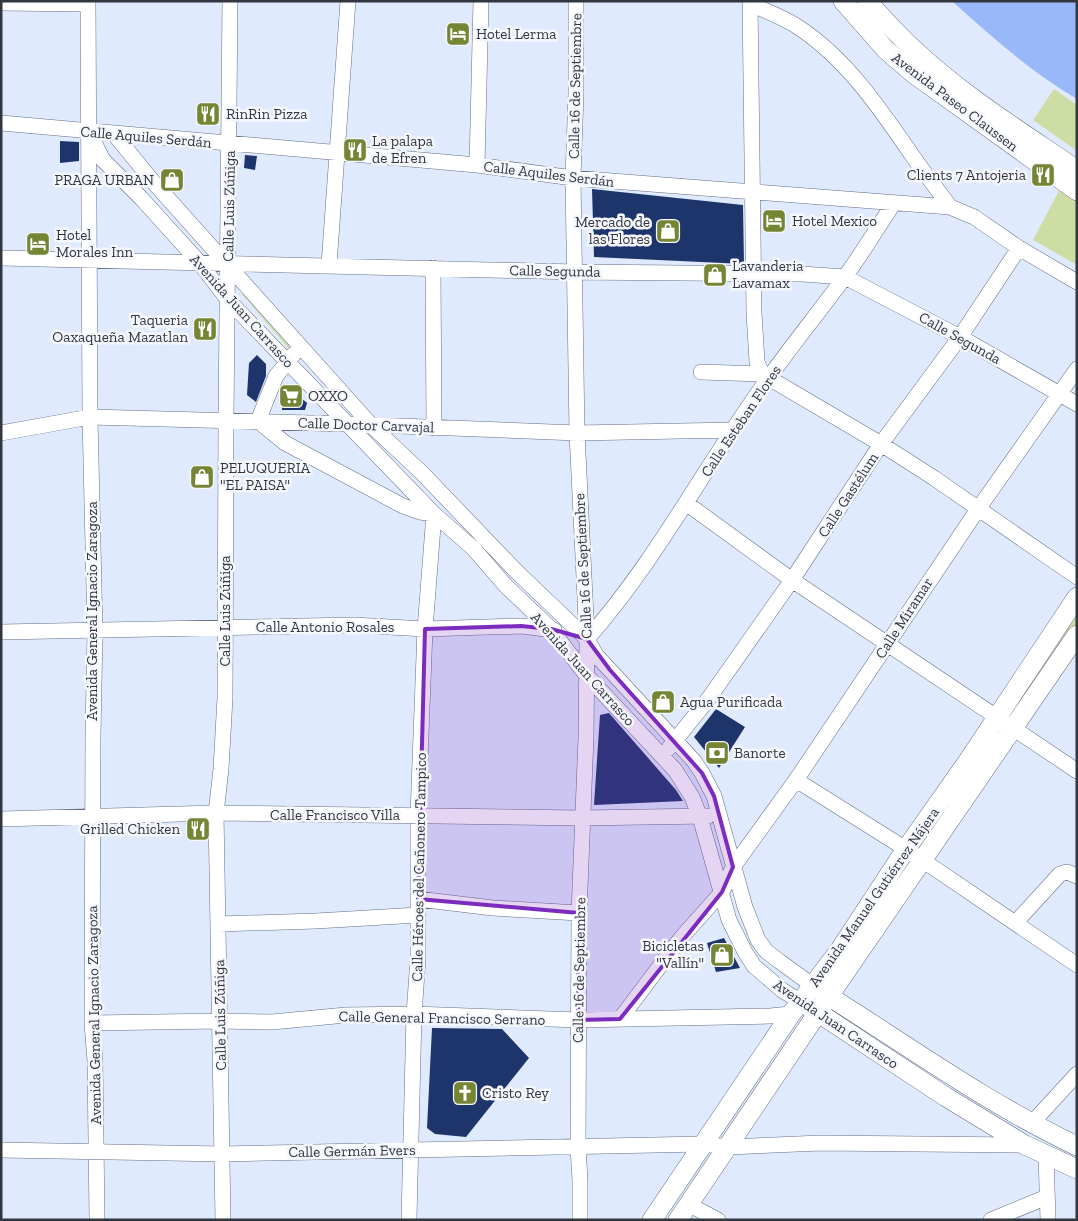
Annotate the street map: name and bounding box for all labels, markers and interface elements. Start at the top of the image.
street label: Calle 16 de Septiembre [565,13,585,159]
hotel icon: Hotel Lerma [445,21,471,47]
place label: Hotel Lerma [476,25,556,43]
street label: Avenida Paseo Claussen [888,49,1022,156]
restaurant icon: RinRin Pizza [195,101,221,127]
place label: RinRin Pizza [226,105,307,123]
street label: Calle Aquiles Serdán [80,122,213,152]
place label: La palapa de Efren [372,132,433,167]
restaurant icon: La palapa de Efren [342,137,368,163]
street label: Calle Luis Zúñiga [219,150,239,262]
street label: Calle Aquiles Serdán [483,157,616,191]
restaurant icon: Clients 7 Antojeria [1030,162,1056,188]
place label: Clients 7 Antojeria [907,166,1026,184]
shop icon: PRAGA URBAN [159,167,185,193]
place label: PRAGA URBAN [54,171,154,189]
hotel icon: Hotel Mexico [761,208,787,234]
place label: Hotel Mexico [792,212,877,230]
place label: Mercado de las Flores [575,213,650,248]
shop icon: Mercado de las Flores [655,218,681,244]
place label: Hotel Morales Inn [56,226,134,261]
hotel icon: Hotel Morales Inn [25,231,51,257]
street label: Avenida Juan Carrasco [186,250,298,372]
place label: Lavanderia Lavamax [732,257,804,292]
street label: Calle Segunda [509,261,601,281]
shop icon: Lavanderia Lavamax [702,262,728,288]
street label: Calle Segunda [916,308,1004,368]
place label: Taqueria Oaxaqueña Mazatlan [52,311,188,346]
restaurant icon: Taqueria Oaxaqueña Mazatlan [192,316,218,342]
street label: Calle Esteban Flores [697,362,785,480]
supermarket icon: OXXO [278,383,304,409]
place label: OXXO [308,387,348,405]
street label: Calle Doctor Carvajal [298,414,434,436]
street label: Calle Gastélum [814,449,882,541]
place label: PELUQUERIA "EL PAISA" [220,459,310,494]
shop icon: PELUQUERIA "EL PAISA" [189,464,215,490]
street label: Calle 16 de Septiembre [570,493,596,639]
street label: Avenida General Ignacio Zaragoza [83,501,101,721]
street label: Calle Luis Zúñiga [216,555,234,667]
street label: Calle Miramar [871,574,937,662]
street label: Avenida Juan Carrasco [527,608,639,730]
street label: Calle Antonio Rosales [256,618,394,636]
shop icon: Agua Purificada [650,689,676,715]
place label: Agua Purificada [680,693,783,711]
bank icon: Banorte [704,740,730,766]
place label: Banorte [734,744,786,762]
street label: Calle Héroes del Cañonero Tampico [408,752,430,982]
street label: Avenida Manuel Gutiérrez Nájera [805,804,943,990]
street label: Calle Francisco Villa [270,806,400,824]
restaurant icon: Grilled Chicken [185,816,211,842]
place label: Grilled Chicken [80,820,180,838]
street label: Calle 16 de Septiembre [569,897,589,1043]
street label: Avenida General Ignacio Zaragoza [83,905,105,1125]
place label: Bicicletas "Vallín" [642,937,704,972]
shop icon: Bicicletas "Vallín" [709,942,735,968]
street label: Calle Luis Zúñiga [210,959,230,1071]
street label: Avenida Juan Carrasco [770,975,902,1073]
street label: Calle General Francisco Serrano [338,1007,546,1029]
church icon: Cristo Rey [452,1080,478,1106]
place label: Cristo Rey [482,1084,549,1102]
street label: Calle Germán Evers [288,1141,416,1161]

